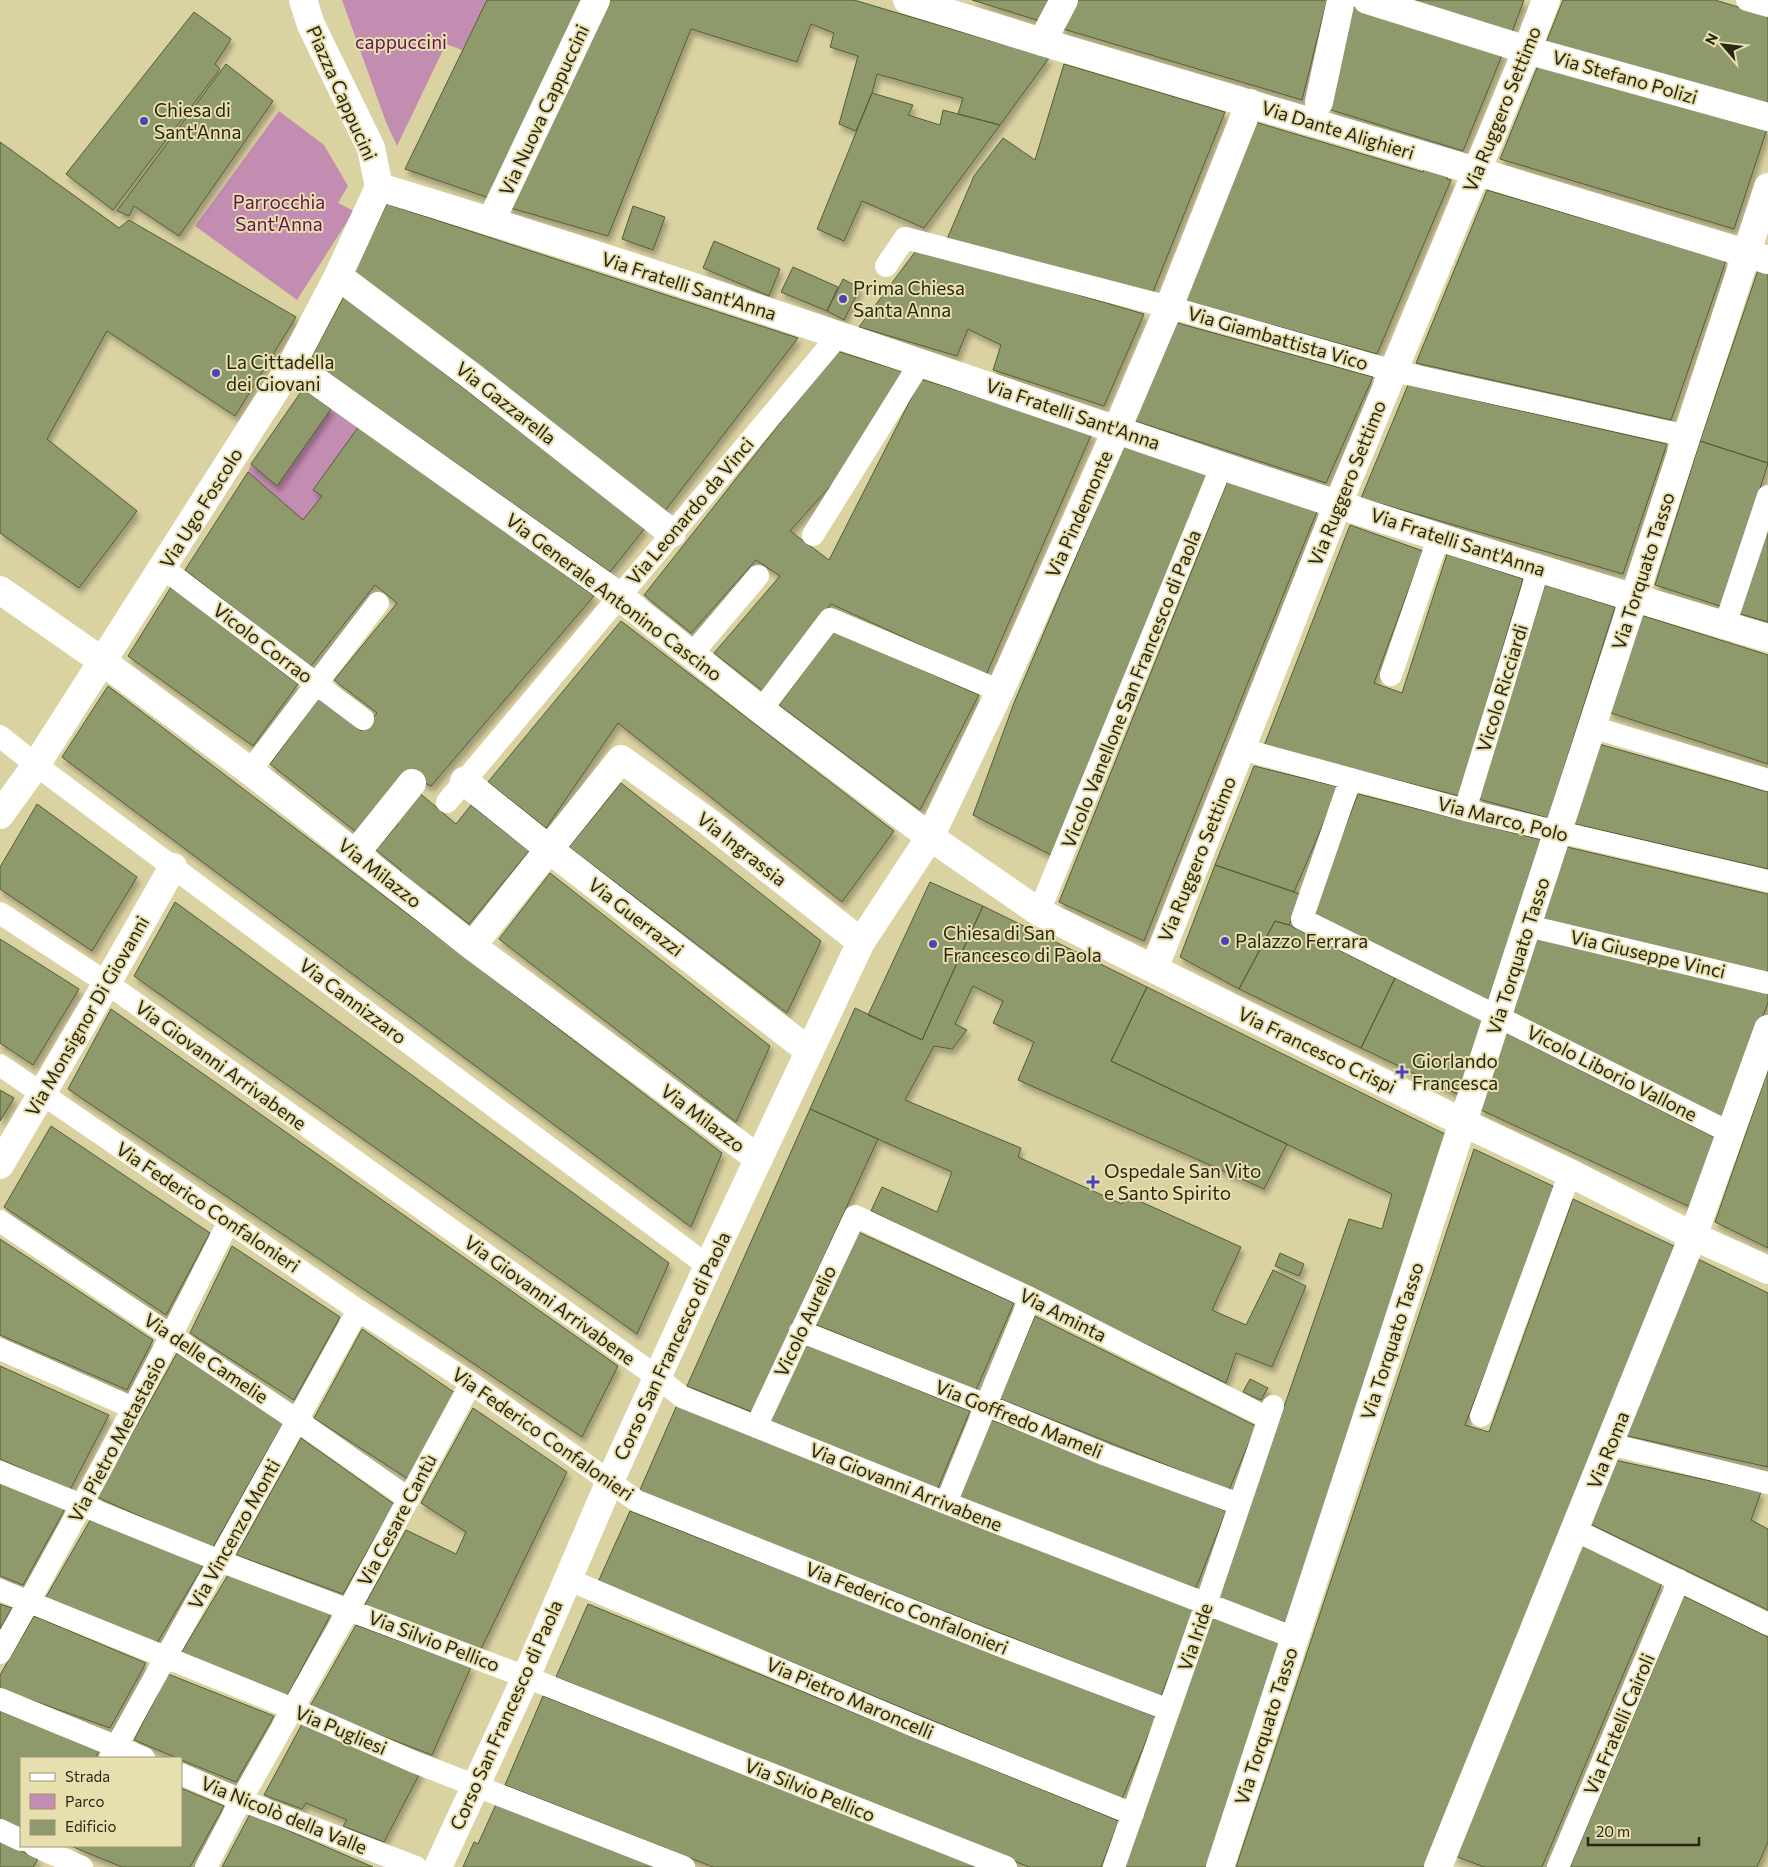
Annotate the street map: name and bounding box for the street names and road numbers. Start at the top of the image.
street label: Via Nuova Cappuccini [494,21,593,199]
street label: Piazza Cappucini [302,22,383,164]
street label: Via Ruggero Settimo [1458,23,1545,195]
street label: Via Stefano Polizi [1550,45,1700,108]
street label: Via Dante Alighieri [1259,95,1418,164]
street label: Via Fratelli Sant'Anna [599,246,780,325]
street label: Via Giambattista Vico [1185,301,1371,374]
street label: Via Gazzarella [452,356,561,449]
street label: Via Fratelli Sant'Anna [983,373,1163,454]
street label: Via Ruggero Settimo [1303,397,1390,569]
street label: Via Leonardo da Vinci [621,432,758,589]
street label: Via Ugo Foscolo [154,443,247,572]
street label: Via Pindemonte [1040,447,1117,581]
street label: Via Torquato Tasso [1606,489,1679,652]
street label: Via Fratelli Sant'Anna [1368,502,1549,581]
street label: Via Generale Antonino Cascino [502,508,727,686]
street label: Vicolo Vanellone San Francesco di Paola [1056,526,1205,851]
street label: Vicolo Corrao [209,598,318,688]
street label: Vicolo Ricciardi [1471,621,1532,755]
street label: Via Ruggero Settimo [1153,773,1240,945]
street label: Via Marco, Polo [1435,791,1571,846]
street label: Via Ingrassia [693,806,792,891]
street label: Via Milazzo [334,833,427,912]
street label: Via Guerrazzi [584,872,689,961]
street label: Via Torquato Tasso [1481,874,1554,1037]
street label: Via Monsignor Di Giovanni [20,911,153,1120]
street label: Via Giuseppe Vinci [1568,924,1728,983]
street label: Via Cannizzaro [295,953,412,1048]
street label: Via Giovanni Arrivabene [131,995,311,1134]
street label: Via Francesco Crispi [1234,1001,1400,1098]
street label: Vicolo Liborio Vallone [1523,1020,1701,1126]
street label: Via Milazzo [657,1078,750,1157]
street label: Via Federico Confalonieri [112,1136,305,1277]
street label: Corso San Francesco di Paola [608,1228,735,1464]
street label: Via Giovanni Arrivabene [460,1230,640,1369]
street label: Via Torquato Tasso [1355,1259,1428,1422]
street label: Vicolo Aurelio [769,1261,840,1380]
street label: Via Aminta [1016,1283,1111,1346]
street label: Via delle Camelie [140,1307,273,1408]
street label: Via Pietro Metastasio [63,1352,170,1526]
street label: Via Federico Confalonieri [448,1362,639,1505]
street label: Via Goffredo Mameli [932,1374,1106,1463]
street label: Via Roma [1582,1408,1633,1492]
street label: Via Giovanni Arrivabene [806,1437,1006,1536]
street label: Via Cesare Cantù [352,1450,441,1590]
street label: Via Vincenzo Monti [183,1455,284,1613]
street label: Via Federico Confalonieri [802,1556,1012,1659]
street label: Corso San Francesco di Paola [444,1596,567,1834]
street label: Via Iride [1172,1600,1217,1674]
street label: Via Silvio Pellico [365,1605,503,1676]
street label: Via Torquato Tasso [1229,1644,1302,1807]
street label: Via Fratelli Cairoli [1578,1650,1659,1798]
street label: Via Pietro Maroncelli [763,1652,937,1743]
street label: Via Pugliesi [292,1700,391,1759]
street label: Via Silvio Pellico [741,1753,879,1826]
street label: Via Nicolò della Valle [198,1771,371,1858]

